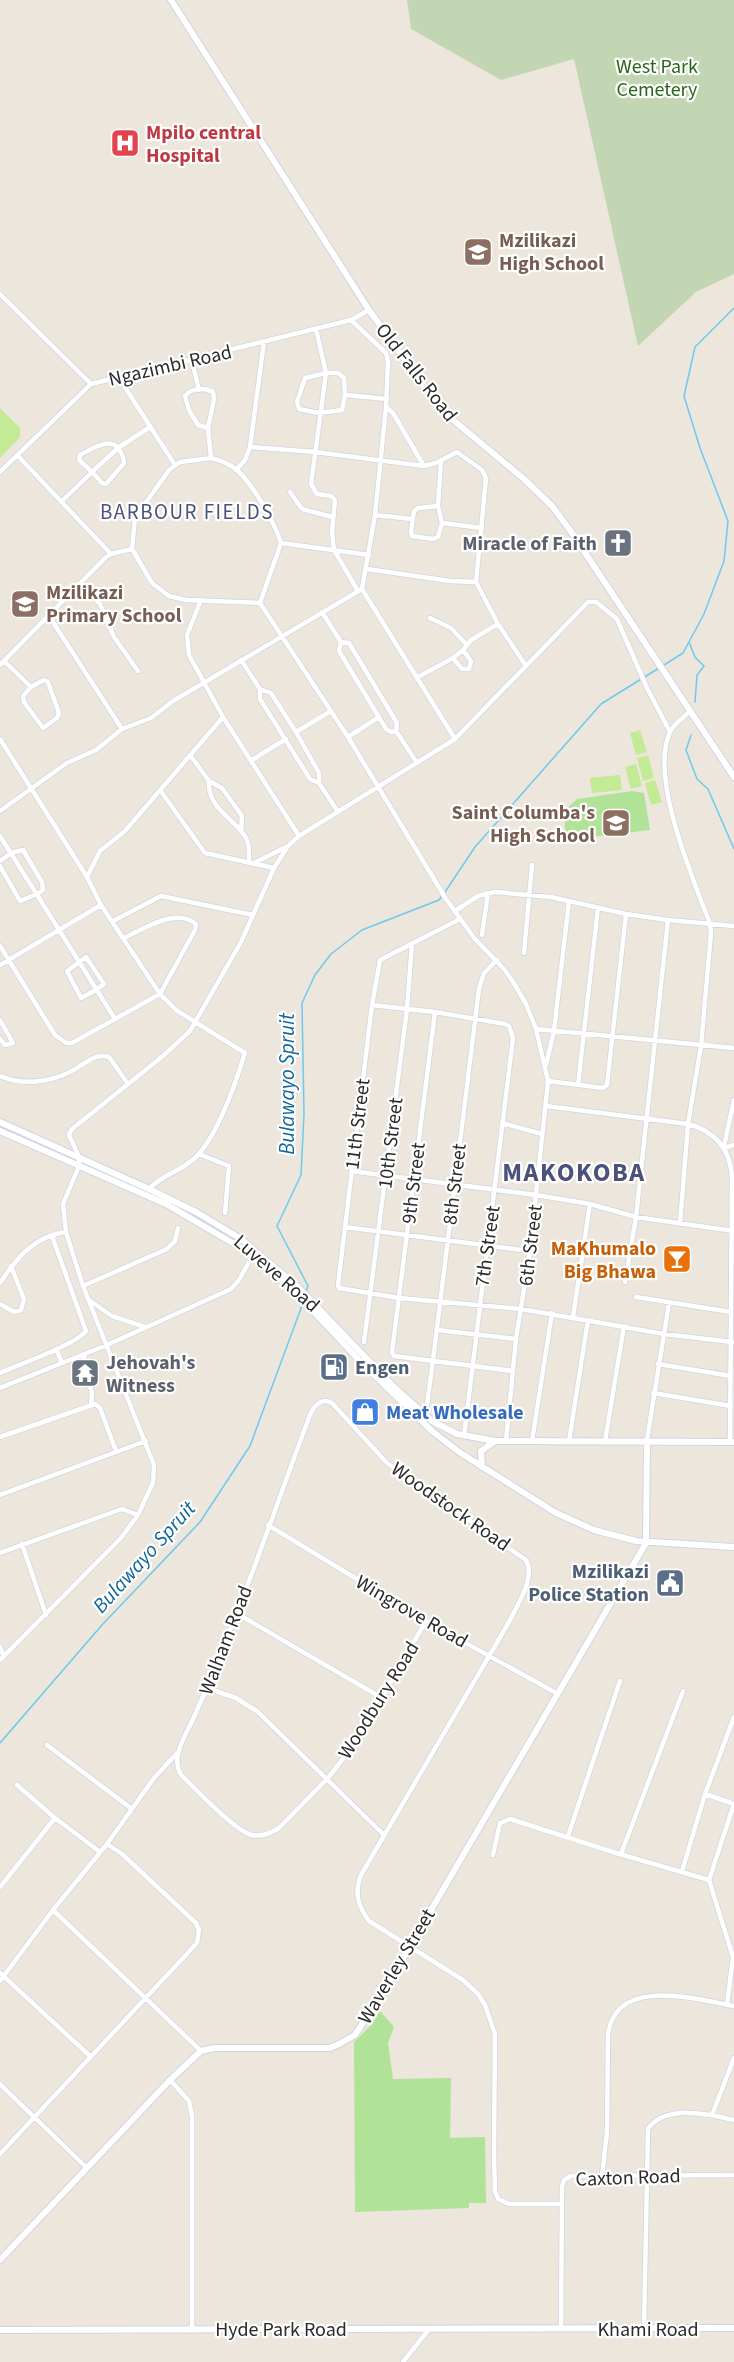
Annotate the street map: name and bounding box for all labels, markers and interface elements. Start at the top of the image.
park label: West Park Cemetery [616,53,698,104]
place label: Mpilo central Hospital [146,119,261,170]
hospital icon: Mpilo central Hospital [109,127,141,159]
place label: Mzilikazi High School [499,227,604,278]
school or university icon: Mzilikazi High School [462,236,494,268]
street label: Old Falls Road [369,317,464,428]
street label: Ngazimbi Road [106,338,235,394]
district label: BARBOUR FIELDS [100,497,274,527]
church icon: Miracle of Faith [602,527,634,559]
place label: Miracle of Faith [462,530,597,558]
place label: Mzilikazi Primary School [46,579,182,630]
school or university icon: Mzilikazi Primary School [9,588,41,620]
place label: Saint Columba's High School [452,799,595,850]
school or university icon: Saint Columba's High School [600,807,632,839]
water label: Bulawayo Spruit [272,1012,302,1155]
street label: 11th Street [339,1077,377,1171]
street label: 10th Street [372,1096,410,1190]
street label: 9th Street [395,1141,433,1225]
street label: 8th Street [436,1142,474,1226]
district label: MAKOKOBA [502,1154,646,1191]
street label: 6th Street [512,1203,550,1287]
street label: 7th Street [468,1204,508,1289]
street label: Luveve Road [227,1228,325,1319]
place label: MaKhumalo Big Bhawa [551,1235,656,1286]
bar icon: MaKhumalo Big Bhawa [661,1243,693,1275]
place label: Jehovah's Witness [106,1349,196,1400]
fuel station icon: Engen [318,1351,350,1383]
place label: Engen [355,1354,410,1382]
temple icon: Jehovah's Witness [69,1357,101,1389]
shop icon: Meat Wholesale [349,1396,381,1428]
place label: Meat Wholesale [386,1399,524,1427]
street label: Woodstock Road [385,1455,516,1558]
water label: Bulawayo Spruit [86,1493,203,1620]
place label: Mzilikazi Police Station [528,1558,649,1609]
public building icon: Mzilikazi Police Station [654,1567,686,1599]
street label: Wingrove Road [350,1568,473,1655]
street label: Walham Road [192,1582,260,1699]
street label: Woodbury Road [331,1636,426,1765]
street label: Waverley Street [351,1903,443,2030]
street label: Caxton Road [575,2162,681,2194]
street label: Hyde Park Road [215,2316,347,2344]
street label: Khami Road [598,2316,698,2344]

